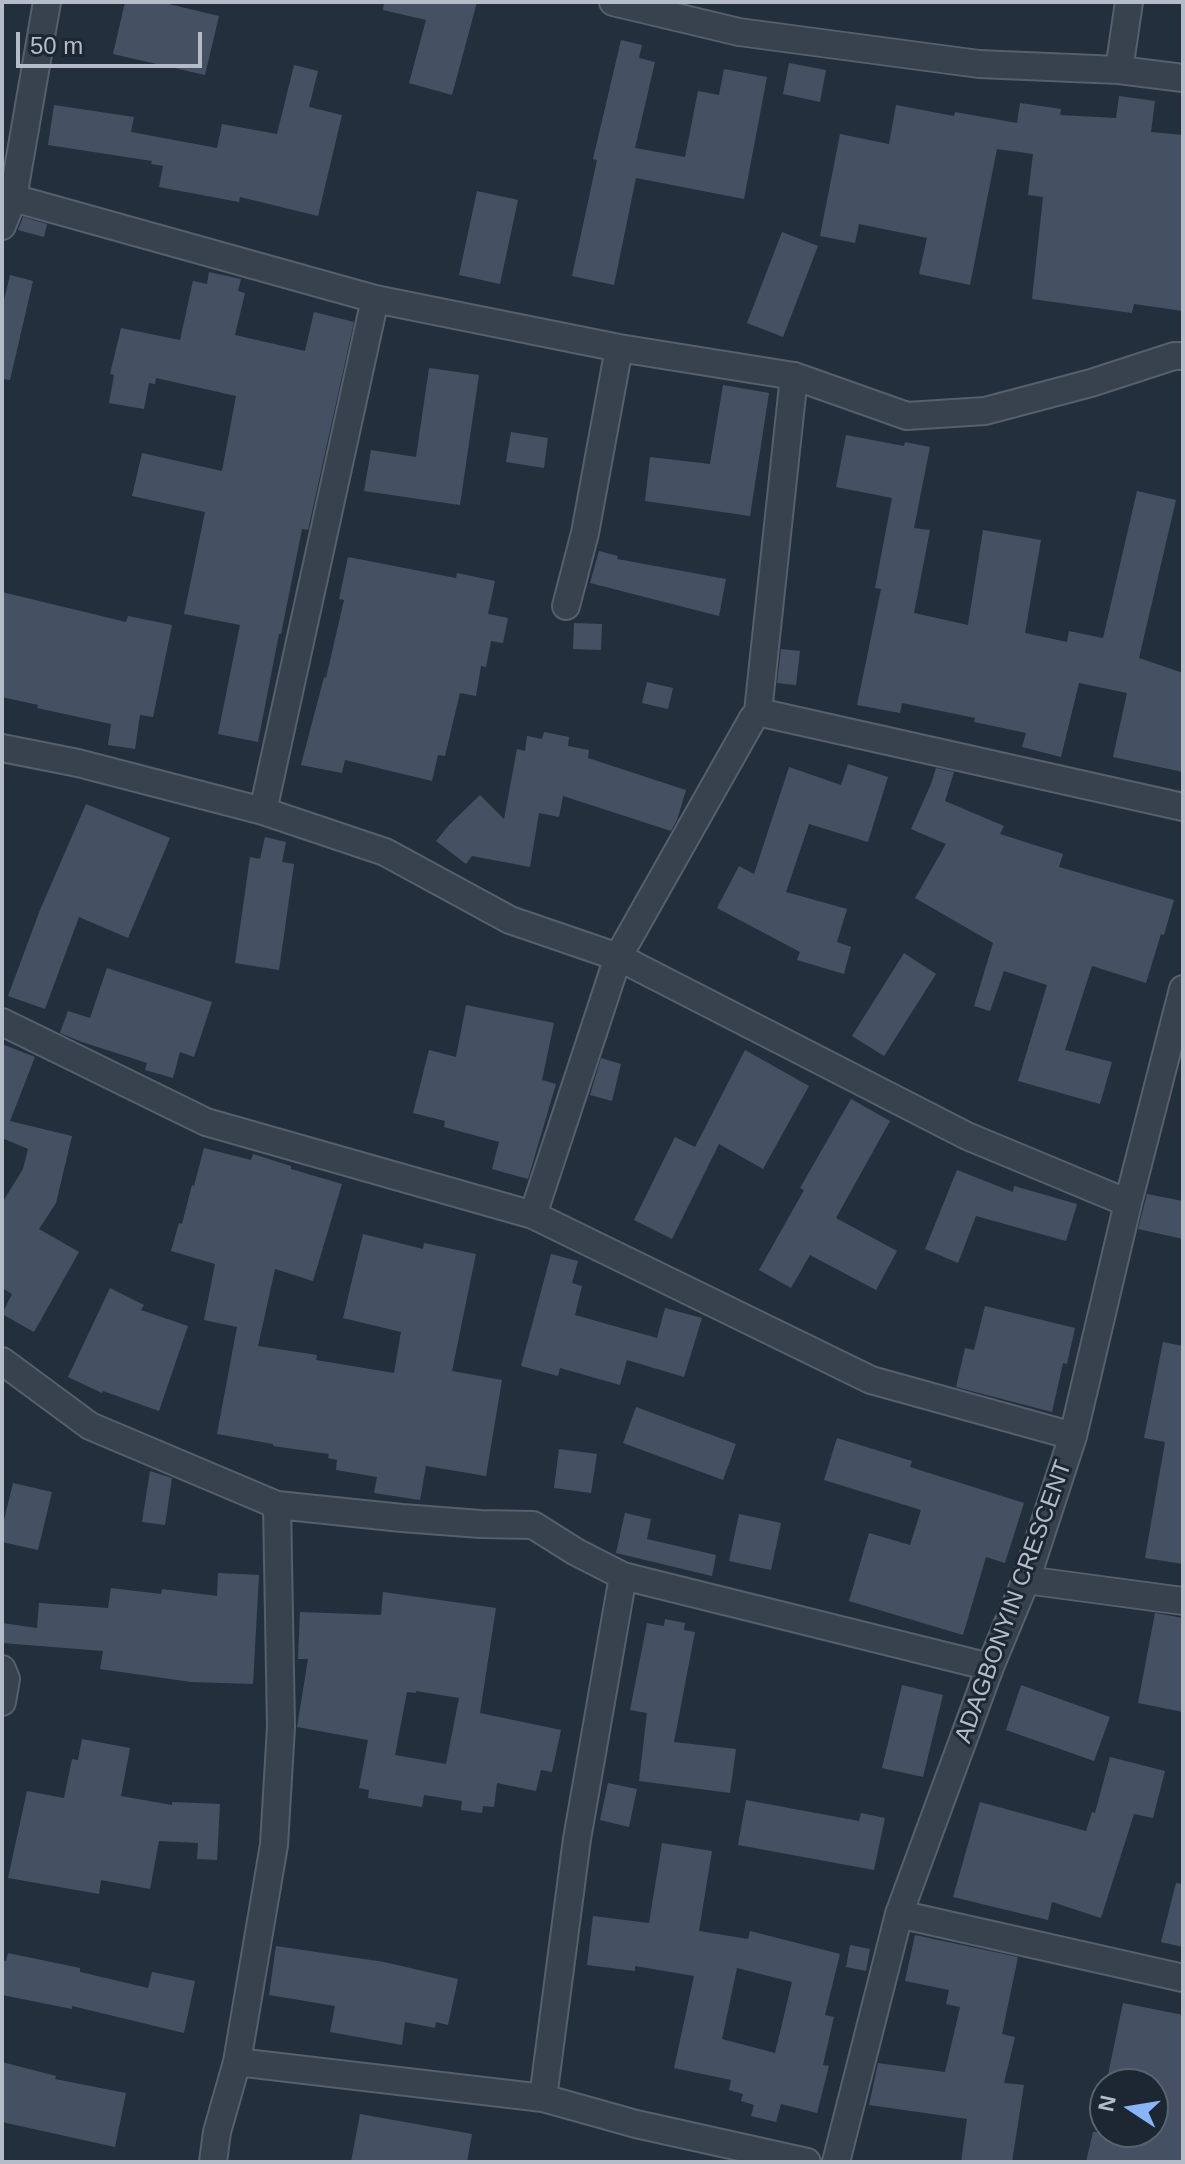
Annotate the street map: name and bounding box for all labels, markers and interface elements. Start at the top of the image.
scale bar [20,16,206,66]
text: 50 m [30,32,83,59]
street label: ADAGBONYIN CRESCENT [949,1457,1079,1747]
north arrow [1089,2068,1169,2148]
text: N [1093,2093,1121,2114]

